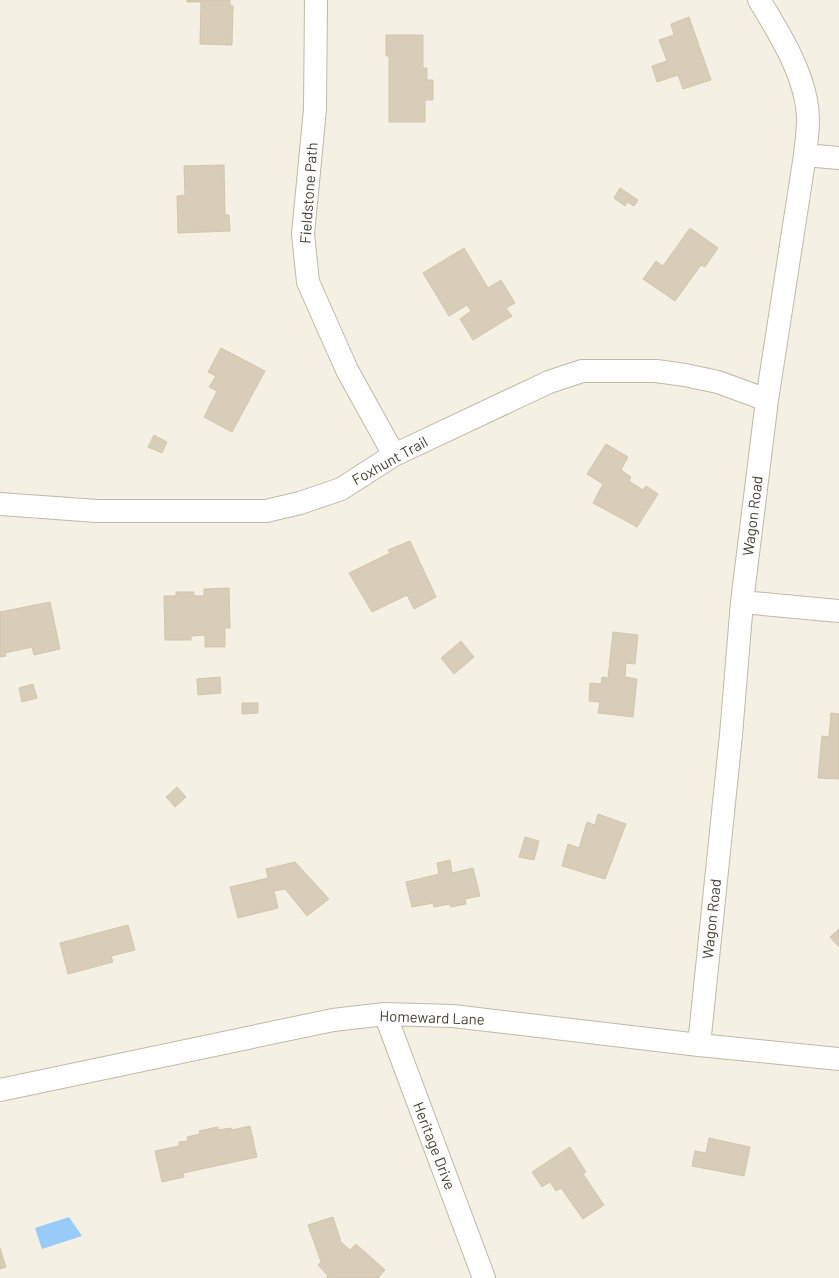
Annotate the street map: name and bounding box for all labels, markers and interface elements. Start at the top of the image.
street label: Fieldstone Path [295,142,321,244]
street label: Foxhunt Trail [348,432,431,488]
street label: Wagon Road [738,475,766,557]
street label: Wagon Road [698,878,724,960]
street label: Homeward Lane [379,1006,485,1028]
street label: Heritage Drive [410,1099,460,1192]

